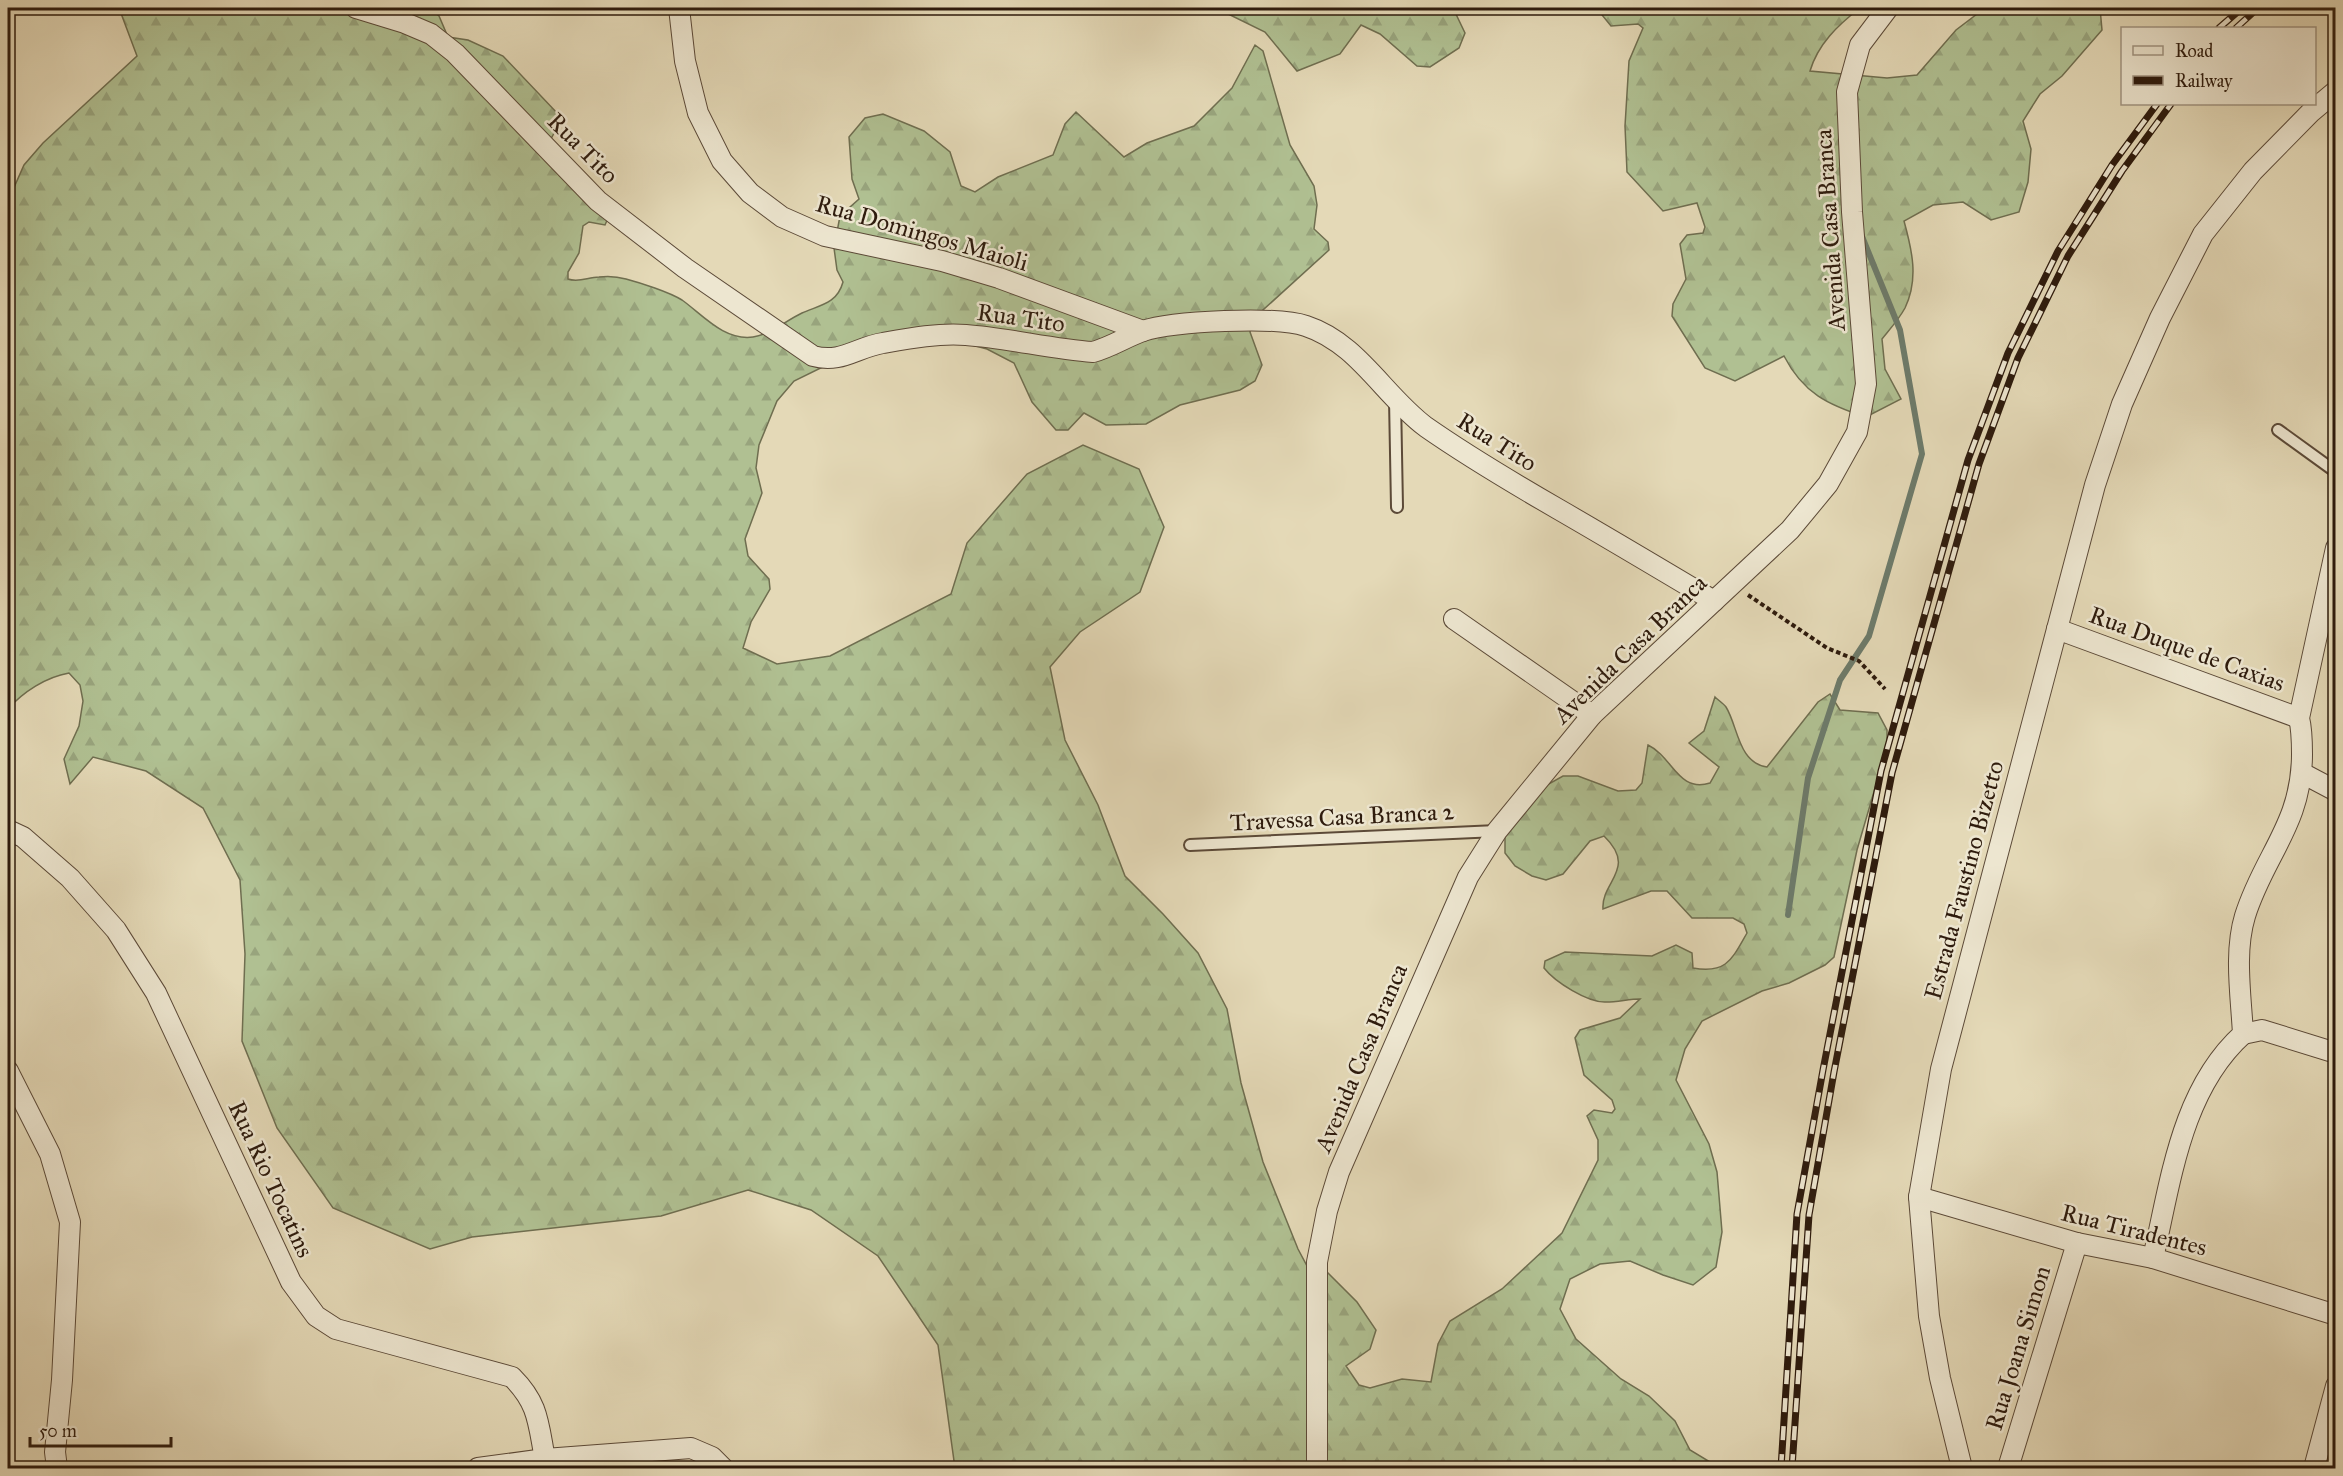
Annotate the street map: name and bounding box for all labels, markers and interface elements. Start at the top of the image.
legend [2121,27,2316,105]
text: Road [2175,40,2213,62]
text: Railway [2175,70,2233,92]
street label: Rua Tito [541,106,625,190]
street label: Avenida Casa Branca [1808,127,1852,333]
street label: Rua Domingos Maioli [812,188,1032,278]
street label: Rua Tito [975,297,1067,339]
street label: Rua Tito [1452,406,1542,478]
street label: Avenida Casa Branca [1546,567,1714,731]
street label: Rua Duque de Caxias [2085,600,2289,698]
street label: Estrada Faustino Bizetto [1918,757,2010,1003]
street label: Travessa Casa Branca 2 [1229,796,1455,838]
street label: Avenida Casa Branca [1307,958,1415,1158]
street label: Rua Rio Tocatins [222,1096,320,1262]
street label: Rua Tiradentes [2058,1197,2210,1263]
street label: Rua Joana Simon [1979,1262,2057,1434]
scale bar [30,1410,171,1448]
text: 50 m [39,1420,77,1442]

